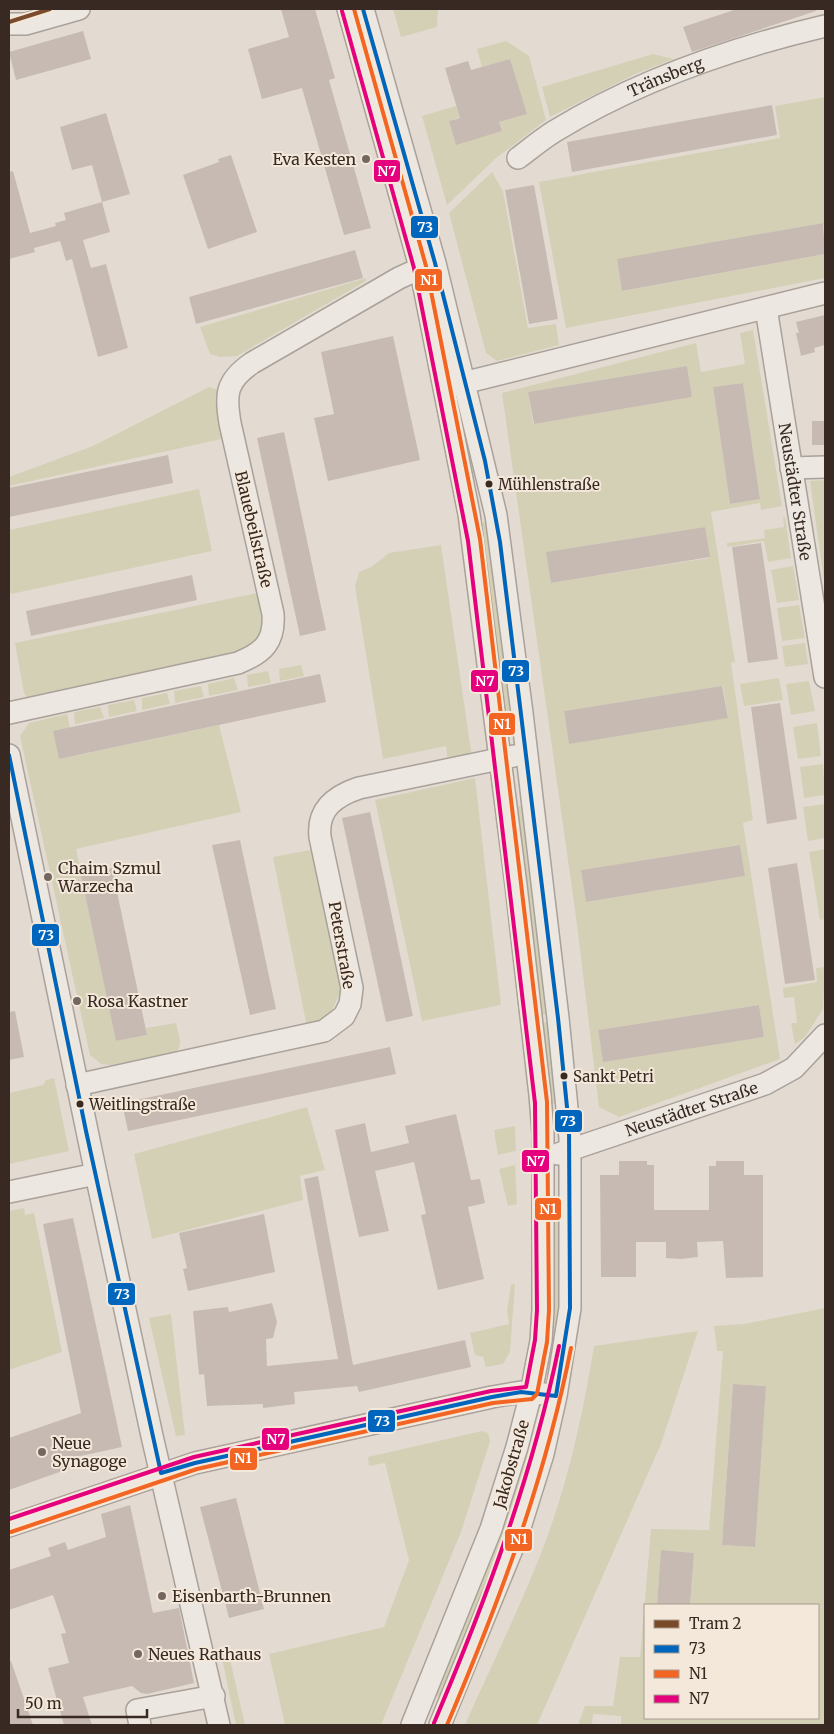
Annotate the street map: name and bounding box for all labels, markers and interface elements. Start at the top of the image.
street label: Tränsberg [624,52,706,101]
place label: Eva Kesten [273,149,356,169]
marker: Eva Kesten [360,153,372,165]
line badge: N7 [373,159,401,183]
text: N7 [377,162,397,180]
line badge: 73 [410,215,439,239]
text: 73 [417,218,433,236]
line badge: N1 [414,268,443,292]
text: N1 [420,271,438,289]
street label: Neustädter Straße [775,422,816,562]
street label: Blauebeilstraße [231,469,277,589]
place label: Mühlenstraße [498,475,600,494]
marker: Mühlenstraße [484,479,494,489]
line badge: 73 [501,659,530,683]
text: 73 [508,662,524,680]
line badge: N7 [470,669,499,693]
text: N7 [475,672,495,690]
line badge: N1 [488,712,516,736]
text: N1 [493,715,511,733]
place label: Chaim Szmul Warzecha [57,858,161,896]
marker: Chaim Szmul Warzecha [42,871,54,883]
street label: Peterstraße [324,900,360,990]
line badge: 73 [31,923,60,947]
text: 73 [38,926,54,944]
place label: Rosa Kastner [87,991,188,1011]
marker: Rosa Kastner [71,995,83,1007]
place label: Sankt Petri [573,1067,654,1086]
marker: Sankt Petri [559,1071,569,1081]
street label: Neustädter Straße [623,1077,761,1141]
place label: Weitlingstraße [88,1095,196,1114]
marker: Weitlingstraße [75,1099,85,1109]
line badge: 73 [554,1109,583,1133]
text: 73 [560,1112,576,1130]
line badge: N7 [521,1149,550,1173]
text: N7 [526,1152,546,1170]
line badge: N1 [534,1197,562,1221]
text: N1 [539,1200,557,1218]
line badge: 73 [107,1282,136,1306]
text: 73 [114,1285,130,1303]
line badge: 73 [367,1409,396,1433]
text: 73 [374,1412,390,1430]
street label: Jakobstraße [488,1417,533,1512]
line badge: N7 [261,1427,290,1451]
text: N7 [266,1430,286,1448]
place label: Neue Synagoge [52,1433,127,1471]
marker: Neue Synagoge [36,1446,48,1458]
line badge: N1 [229,1447,258,1471]
text: N1 [234,1449,252,1467]
line badge: N1 [504,1528,533,1552]
text: N1 [510,1530,528,1548]
place label: Eisenbarth-Brunnen [172,1586,332,1606]
marker: Eisenbarth-Brunnen [156,1590,168,1602]
legend [644,1604,819,1719]
text: Tram 2 [689,1614,741,1633]
text: 73 [689,1639,706,1658]
place label: Neues Rathaus [148,1644,261,1664]
marker: Neues Rathaus [132,1648,144,1660]
text: N1 [689,1664,708,1683]
scale bar [18,1686,146,1718]
text: N7 [689,1689,710,1708]
text: 50 m [25,1694,62,1713]

